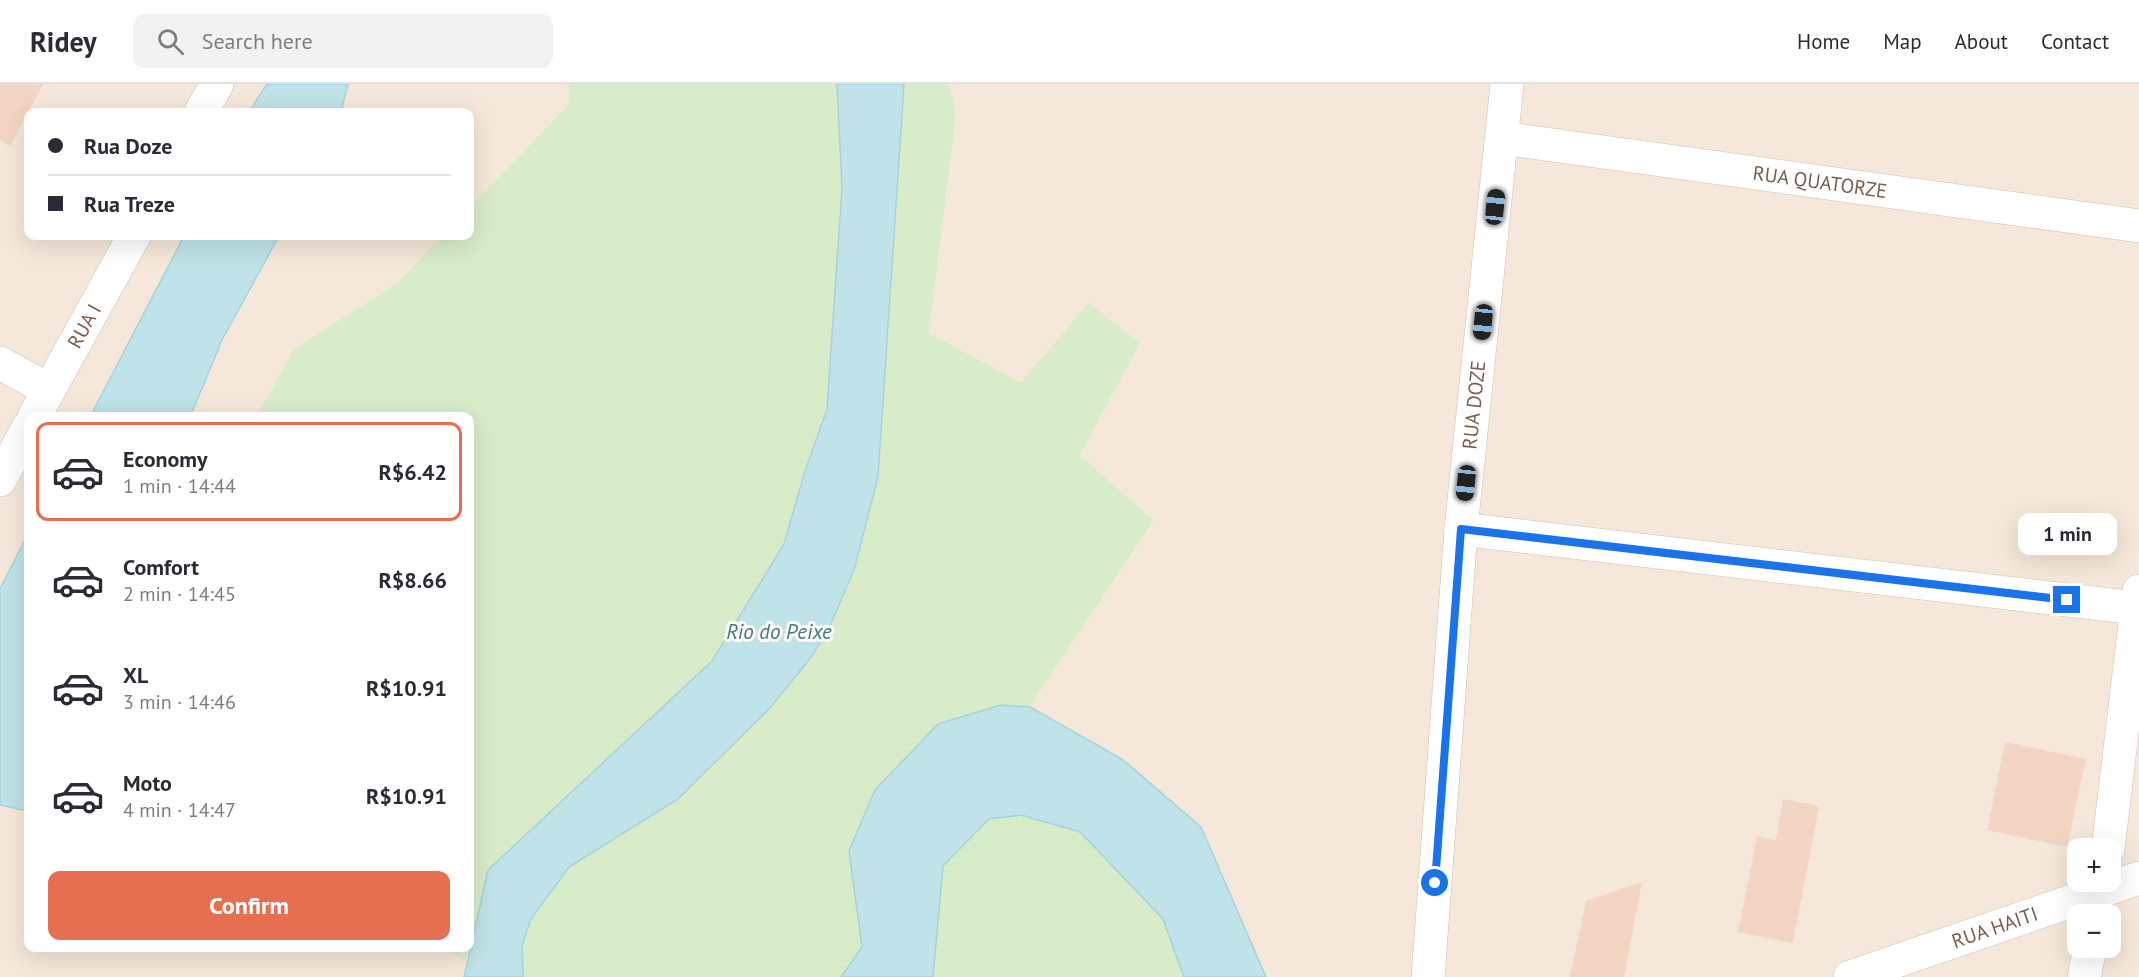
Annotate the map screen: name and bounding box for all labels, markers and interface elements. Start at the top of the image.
search box [133,14,553,68]
text: Ridey [30,23,97,60]
icon: search [154,25,187,58]
text: Search here [202,27,313,55]
text: Home [1797,28,1850,55]
text: Map [1883,28,1922,55]
text: About [1955,28,2008,55]
text: Contact [2041,28,2109,55]
text: Rua Doze [84,132,173,160]
street label: RUA QUATORZE [1751,160,1889,204]
car [1484,188,1506,226]
text: Rua Treze [84,190,175,218]
street label: RUA I [62,299,107,353]
car [1472,303,1494,341]
street label: RUA DOZE [1456,359,1491,451]
icon: car [51,445,105,499]
text: Economy [123,445,207,473]
text: R$6.42 [378,458,447,486]
car [1455,464,1477,502]
text: 1 min · 14:44 [123,473,236,499]
callout: 1 min [2018,513,2116,555]
text: 1 min [2043,521,2092,547]
icon: car [51,553,105,607]
text: Comfort [123,553,199,581]
text: R$8.66 [378,566,447,594]
text: 2 min · 14:45 [123,581,236,607]
route end [2053,586,2080,613]
water label: Rio do Peixe [726,618,832,645]
icon: car [51,661,105,715]
text: XL [123,661,148,689]
text: R$10.91 [366,674,447,702]
text: 3 min · 14:46 [123,689,236,715]
icon: car [51,769,105,823]
text: Moto [123,769,172,797]
text: R$10.91 [366,782,447,810]
text: 4 min · 14:47 [123,797,236,823]
map controls [2067,838,2121,958]
button: + [2067,838,2121,892]
route start [1421,869,1448,896]
button: Confirm [48,871,450,940]
street label: RUA HAITI [1948,901,2041,954]
button: − [2067,904,2121,958]

